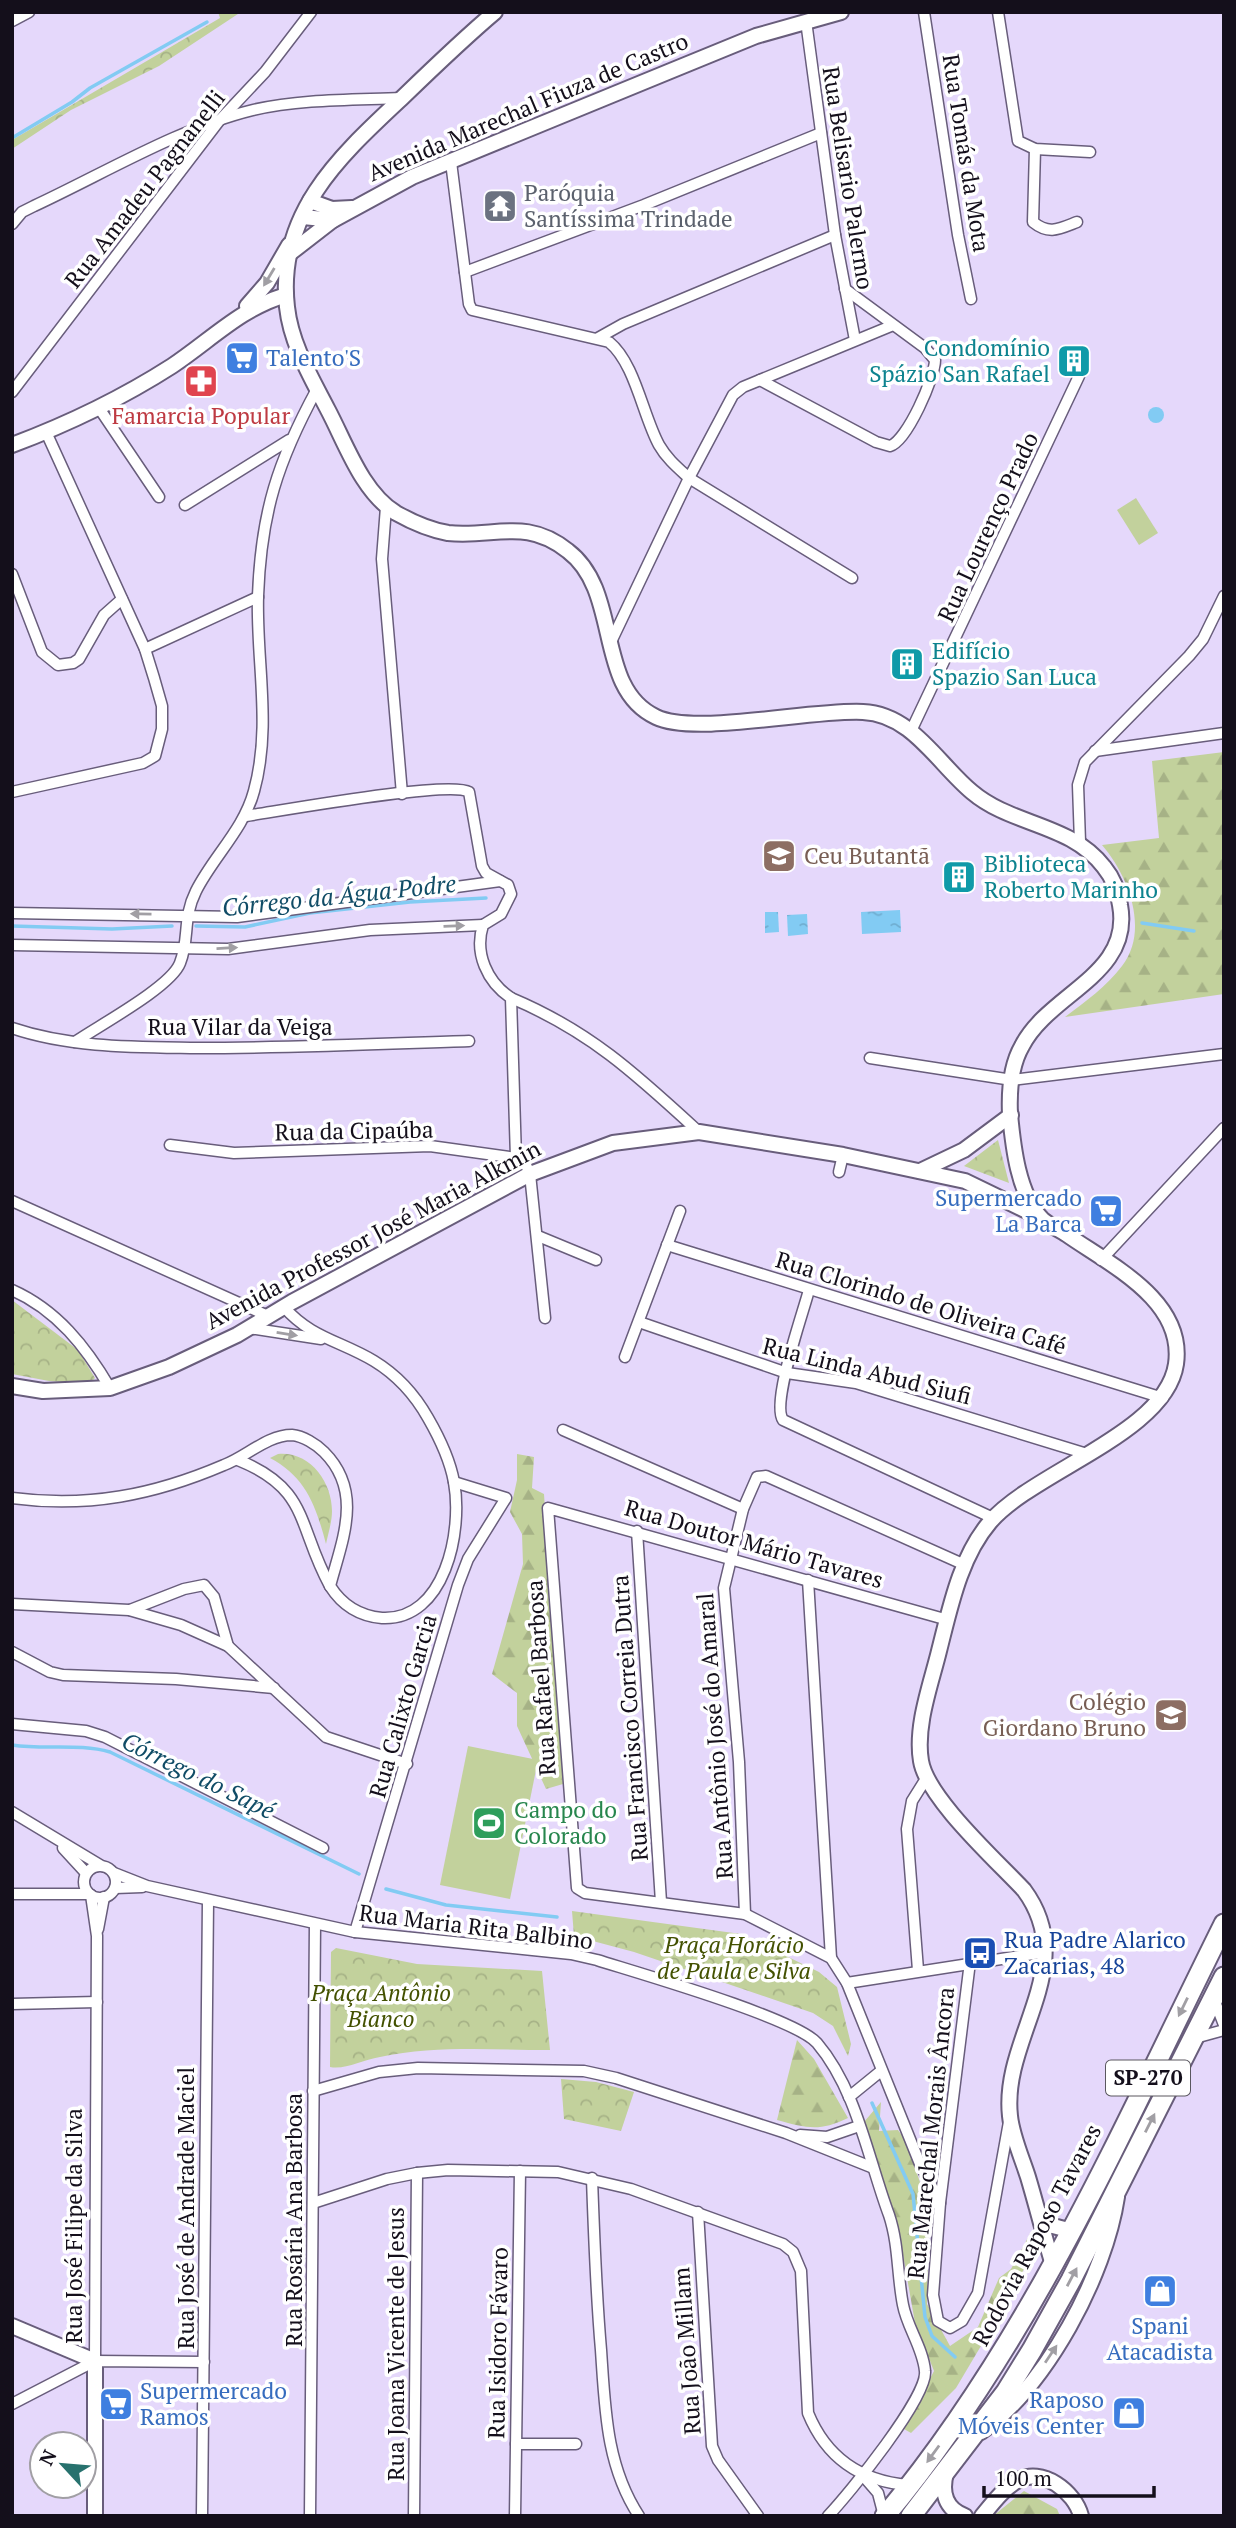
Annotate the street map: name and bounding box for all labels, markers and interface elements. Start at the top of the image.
street label: Avenida Marechal Fiuza de Castro [363,25,693,188]
street label: Rua Tomás da Mota [936,52,998,255]
street label: Rua Belisario Palermo [816,64,881,292]
street label: Rua Amadeu Pagnanelli [57,83,232,294]
place label: Paróquia Santíssima Trindade [524,177,733,234]
temple icon: Paróquia Santíssima Trindade [481,187,519,225]
one-way arrow [263,268,275,287]
place label: Condomínio Spázio San Rafael [869,332,1050,389]
supermarket icon: Talento'S [223,339,261,377]
place label: Talento'S [266,342,361,373]
building icon: Condomínio Spázio San Rafael [1055,342,1093,380]
pharmacy icon: Famarcia Popular [182,362,220,400]
place label: Famarcia Popular [112,400,290,431]
street label: Rua Lourenço Prado [930,427,1045,627]
place label: Edifício Spazio San Luca [932,635,1097,692]
building icon: Edifício Spazio San Luca [888,645,926,683]
school or university icon: Ceu Butantã [760,837,798,875]
place label: Ceu Butantã [804,840,930,871]
place label: Biblioteca Roberto Marinho [984,848,1158,905]
building icon: Biblioteca Roberto Marinho [940,858,978,896]
water label: Córrego da Água Podre [220,867,458,923]
one-way arrow [130,908,152,920]
one-way arrow [443,921,465,932]
one-way arrow [217,942,239,953]
street label: Rua Vilar da Veiga [147,1011,333,1042]
street label: Rua da Cipaúba [274,1114,434,1147]
street label: Avenida Professor José Maria Alkmin [200,1133,546,1336]
place label: Supermercado La Barca [935,1182,1082,1239]
supermarket icon: Supermercado La Barca [1087,1192,1125,1230]
street label: Rua Clorindo de Oliveira Café [772,1244,1070,1361]
one-way arrow [276,1329,298,1340]
street label: Rua Linda Abud Siufi [760,1330,975,1411]
street label: Rua Doutor Mário Tavares [621,1492,887,1595]
street label: Rua Francisco Correia Dutra [604,1574,655,1862]
street label: Rua Rafael Barbosa [518,1579,563,1777]
street label: Rua Antônio José do Amaral [689,1592,740,1880]
street label: Rua Calixto Garcia [361,1610,444,1801]
place label: Colégio Giordano Bruno [983,1686,1146,1743]
school or university icon: Colégio Giordano Bruno [1152,1696,1190,1734]
water label: Córrego do Sapé [117,1724,281,1826]
place label: Campo do Colorado [514,1794,617,1851]
sports icon: Campo do Colorado [470,1804,508,1842]
street label: Rua Maria Rita Balbino [357,1897,595,1956]
place label: Rua Padre Alarico Zacarias, 48 [1004,1924,1186,1981]
park label: Praça Horácio de Paula e Silva [657,1929,811,1986]
bus stop icon: Rua Padre Alarico Zacarias, 48 [961,1934,999,1972]
park label: Praça Antônio Bianco [310,1977,451,2034]
street label: Rua Marechal Morais Âncora [900,1985,961,2280]
one-way arrow [1177,1997,1188,2017]
road number: SP-270 [1106,2060,1190,2096]
street label: Rua José de Andrade Maciel [170,2067,201,2349]
street label: Rua Rosária Ana Barbosa [278,2093,309,2347]
street label: Rua José Filipe da Silva [58,2108,89,2344]
one-way arrow [1145,2113,1156,2133]
street label: Rodovia Raposo Tavares [965,2119,1108,2351]
street label: Rua Joana Vicente de Jesus [380,2207,411,2481]
street label: Rua Isidoro Fávaro [480,2247,515,2439]
street label: Rua João Millam [665,2266,708,2436]
one-way arrow [1066,2267,1078,2287]
shop icon: Spani Atacadista [1141,2272,1179,2310]
place label: Spani Atacadista [1107,2310,1214,2367]
one-way arrow [1044,2345,1058,2363]
place label: Supermercado Ramos [140,2375,287,2432]
place label: Raposo Móveis Center [958,2384,1104,2441]
supermarket icon: Supermercado Ramos [97,2385,135,2423]
shop icon: Raposo Móveis Center [1110,2394,1148,2432]
north arrow [28,2430,98,2500]
text: N [33,2445,62,2469]
one-way arrow [926,2445,940,2463]
scale bar [984,2454,1154,2498]
text: 100 m [995,2464,1052,2492]

